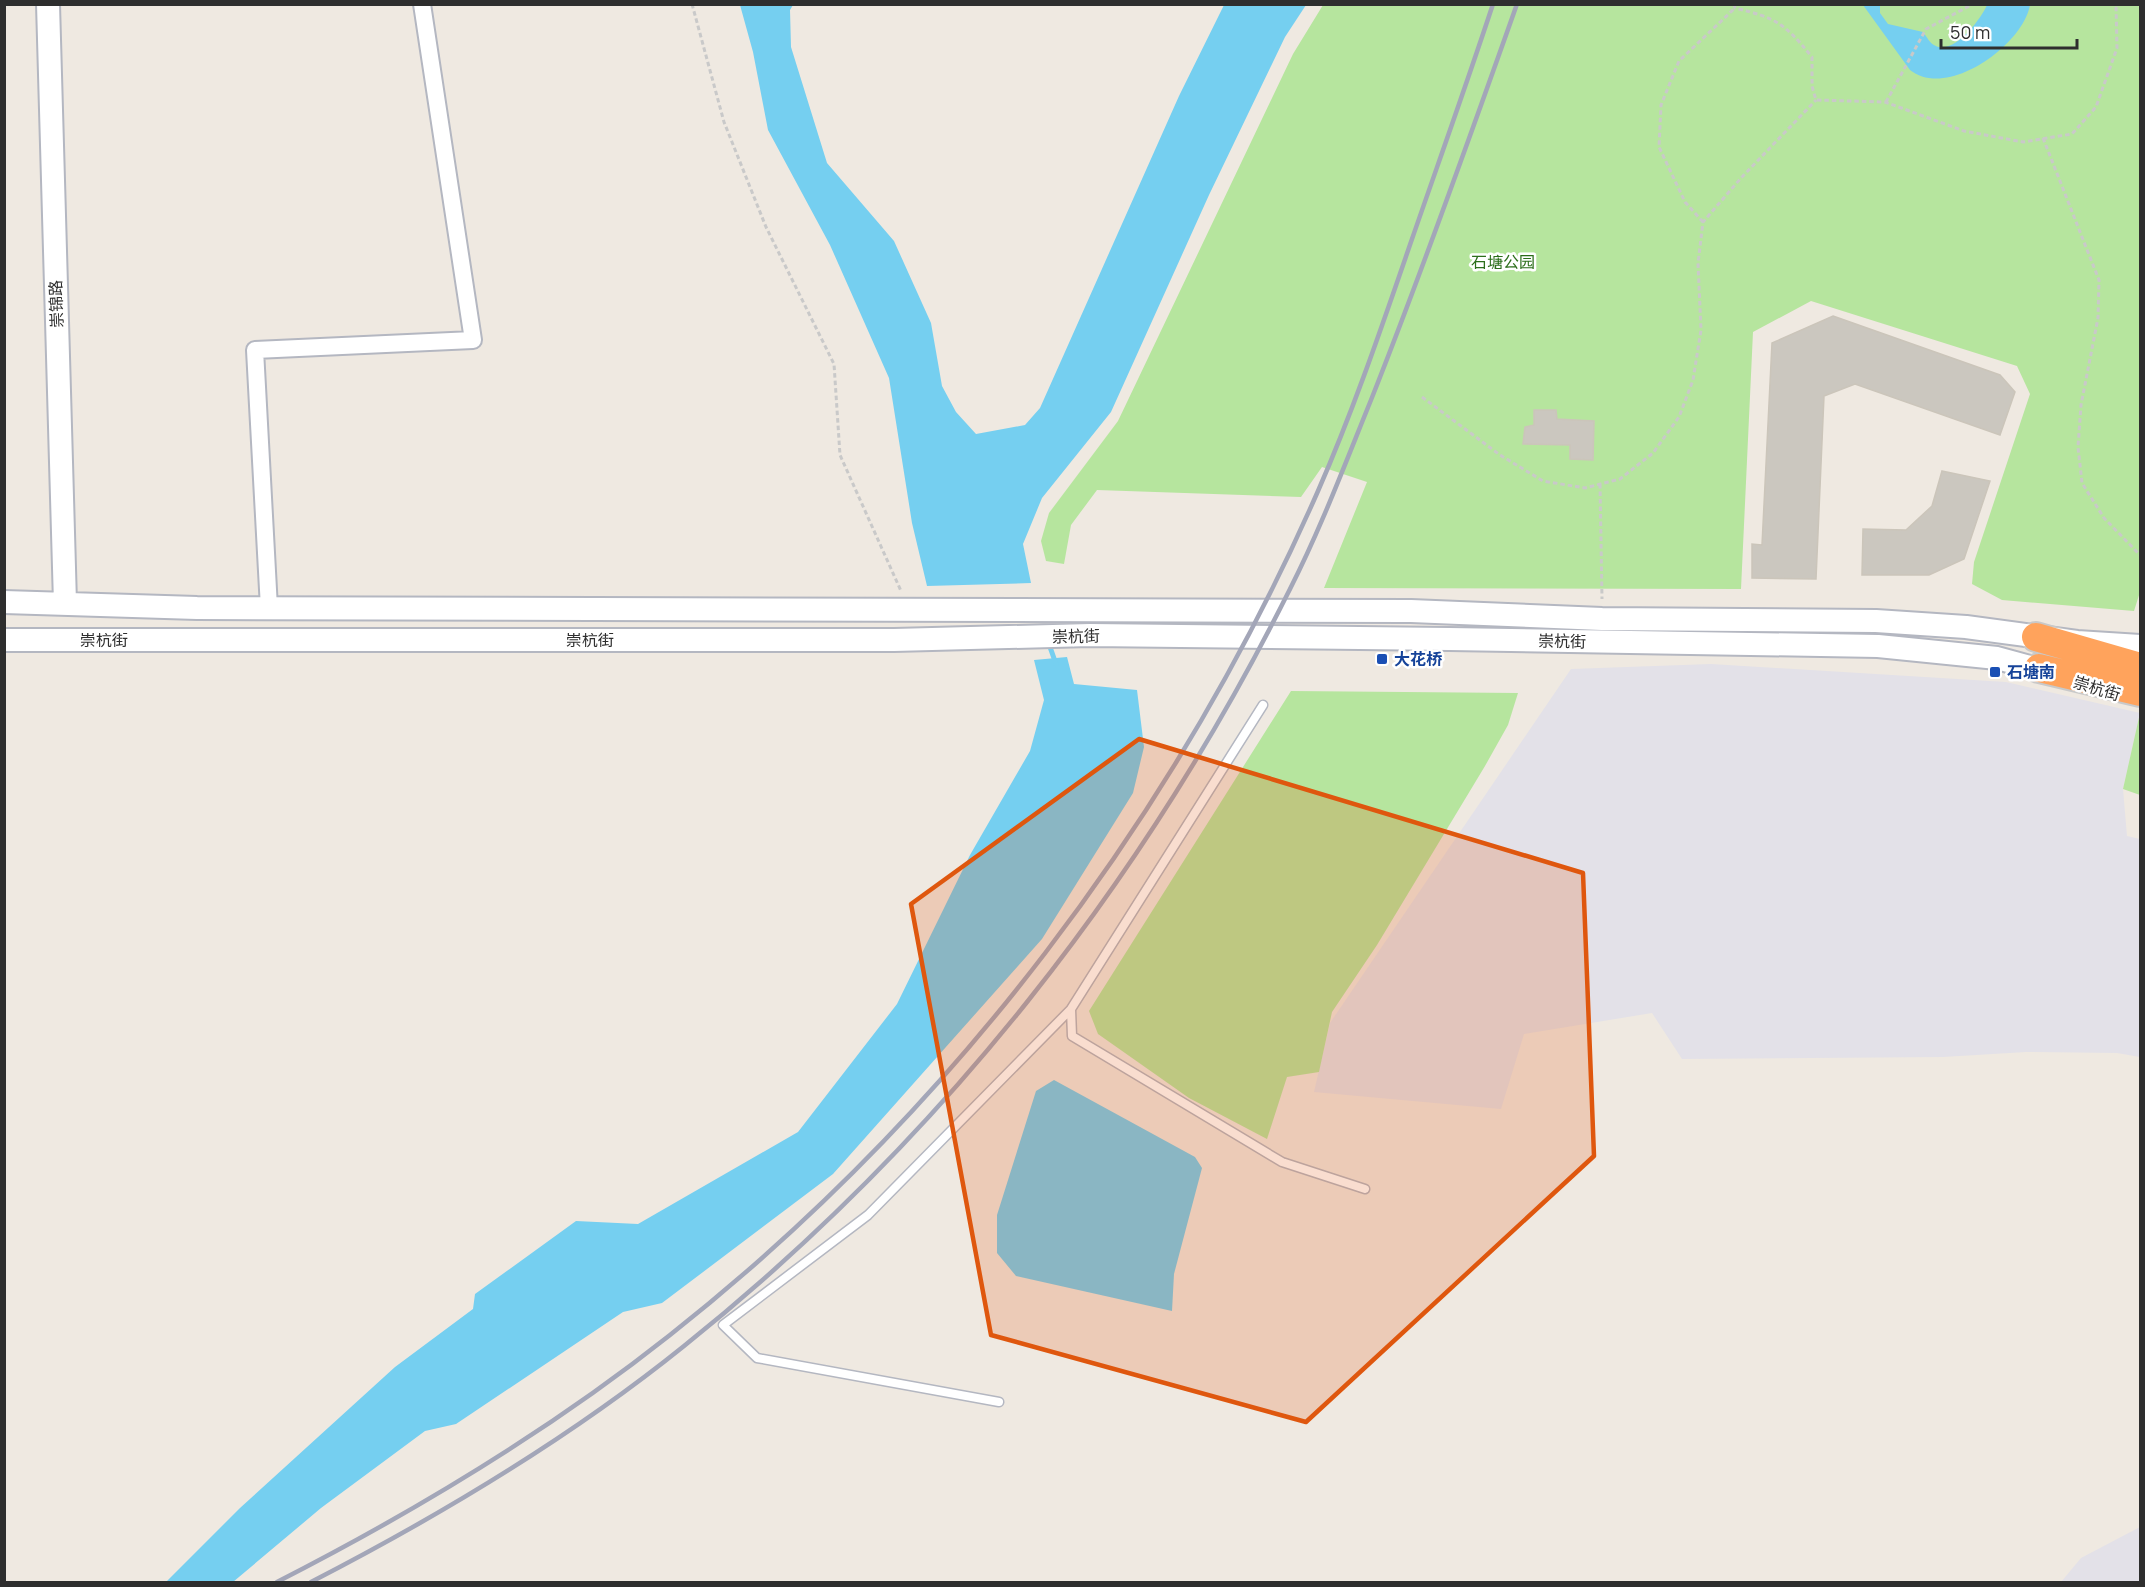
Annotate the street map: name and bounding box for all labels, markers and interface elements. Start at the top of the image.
scale bar [1941,12,2078,50]
text: 50 m [1950,20,1990,44]
park label: 石塘公园 [1471,251,1535,273]
street label: 崇锦路 [44,280,68,328]
street label: 崇杭街 [1052,625,1100,647]
street label: 崇杭街 [80,629,128,651]
street label: 崇杭街 [566,629,614,651]
street label: 崇杭街 [1538,630,1586,652]
place label: 大花桥 [1394,648,1443,670]
marker: 大花桥 [1375,652,1389,666]
place label: 石塘南 [2007,661,2055,683]
marker: 石塘南 [1988,665,2002,679]
street label: 崇杭街 [2071,670,2123,706]

